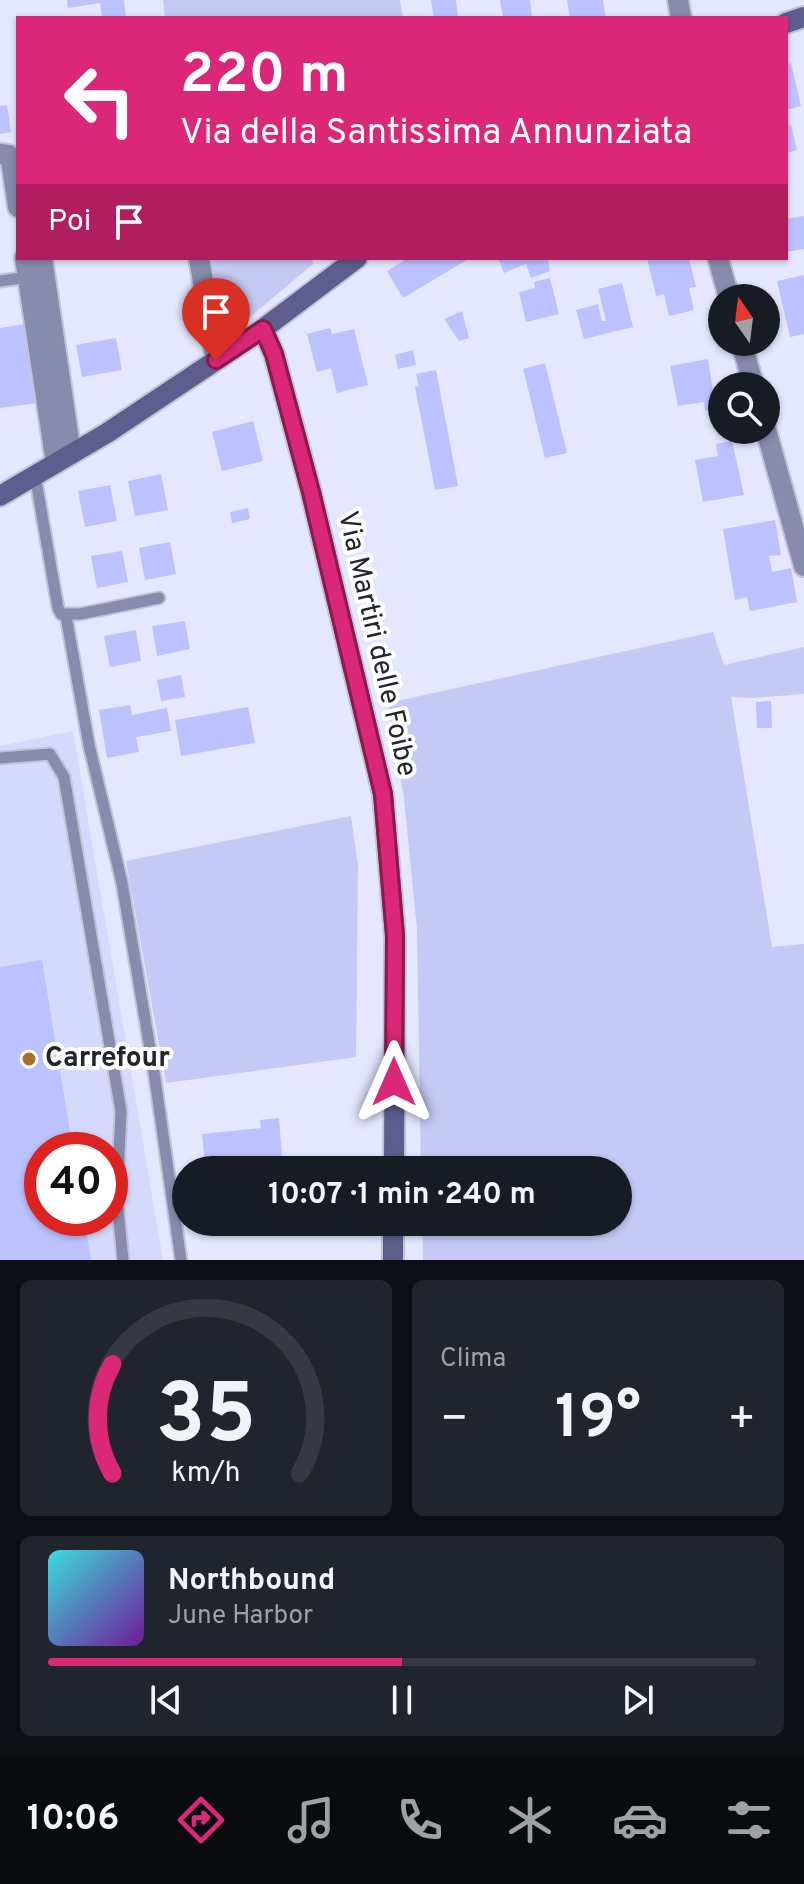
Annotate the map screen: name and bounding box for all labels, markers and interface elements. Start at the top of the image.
text: 220 m [180,42,348,112]
icon: left [48,48,152,152]
text: Via della Santissima Annunziata [180,111,692,157]
icon: arrive [107,200,151,244]
text: Poi [48,204,91,241]
pin [182,278,250,360]
north arrow [708,284,780,356]
map controls [708,284,780,444]
icon: arrive [194,290,238,334]
button: search [708,372,780,444]
street label: Via Martiri delle Foibe [328,508,424,780]
position arrow [352,1040,436,1124]
place label: Carrefour [45,1041,170,1077]
marker: Carrefour [20,1050,38,1068]
speed limit sign: 40 [24,1132,128,1236]
text: 10:07 · 1 min · 240 m [268,1177,536,1214]
text: Clima [440,1343,506,1376]
text: 35 [156,1367,256,1472]
text: 19° [555,1383,641,1459]
text: − [440,1393,468,1449]
text: + [728,1393,756,1449]
text: km/h [171,1456,241,1492]
text: Northbound [168,1563,335,1600]
text: June Harbor [168,1600,313,1633]
icon: previous [144,1678,188,1722]
icon: pause [380,1678,424,1722]
icon: next [616,1678,660,1722]
icon: directions [173,1792,229,1848]
icon: music [283,1792,339,1848]
icon: phone [392,1792,448,1848]
icon: climate [502,1792,558,1848]
icon: car [612,1792,668,1848]
icon: filters [721,1792,777,1848]
text: 10:06 [27,1797,119,1843]

